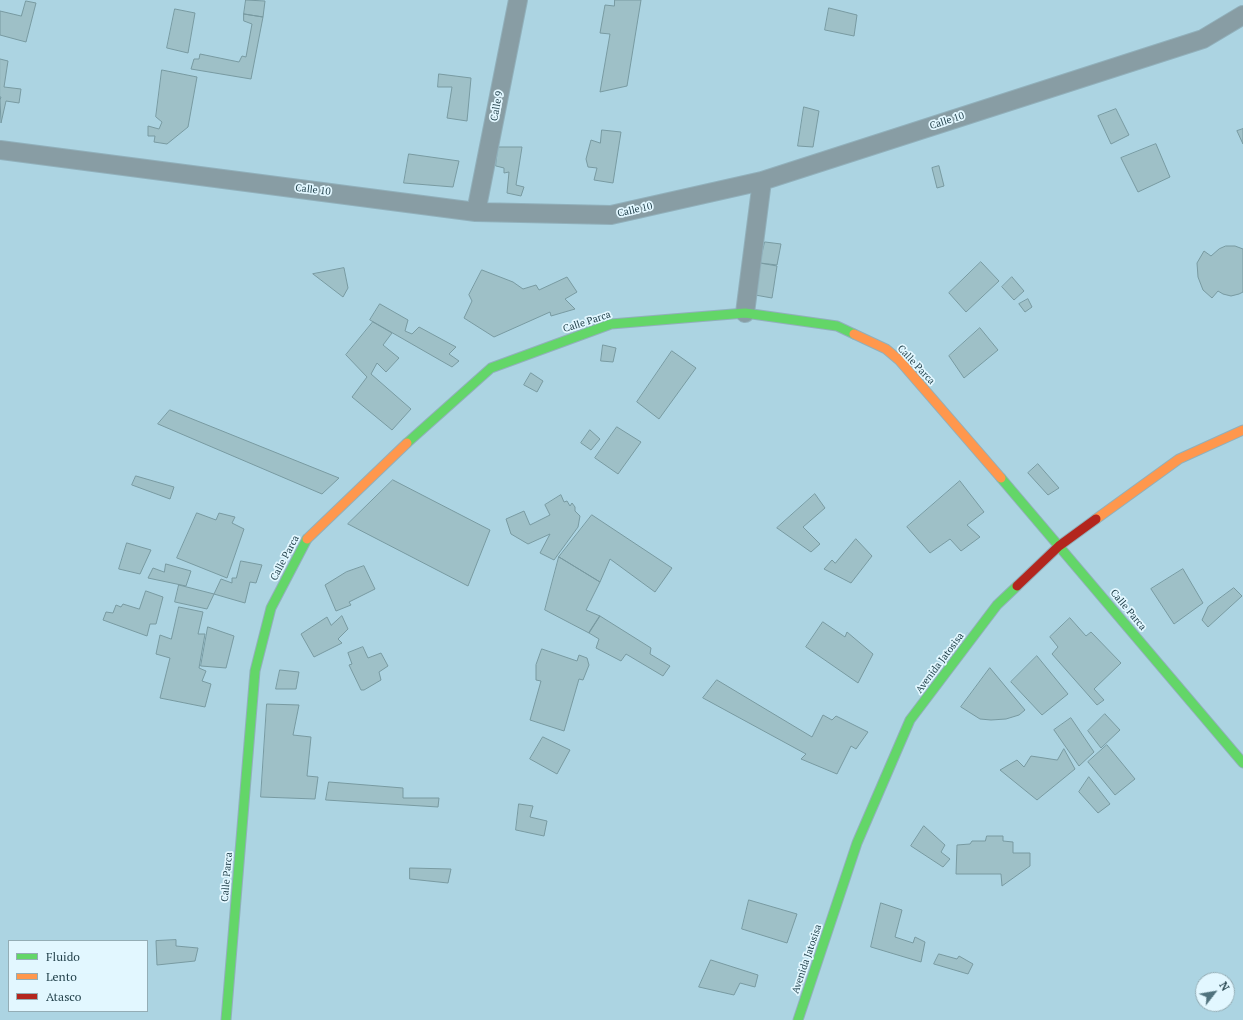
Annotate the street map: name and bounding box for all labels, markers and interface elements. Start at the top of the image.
street label: Calle 9 [488,90,506,122]
street label: Calle 10 [928,110,966,132]
street label: Calle 10 [295,182,331,198]
street label: Calle 10 [616,200,654,220]
street label: Calle Parca [562,309,612,335]
street label: Calle Parca [895,343,937,387]
street label: Calle Parca [268,533,302,583]
street label: Calle Parca [1107,587,1149,633]
street label: Avenida Jatosisa [913,630,967,696]
street label: Calle Parca [219,852,235,902]
street label: Avenida Jatosisa [790,923,824,995]
legend [8,940,148,1012]
text: Fluido [46,949,80,964]
text: Lento [46,969,77,984]
north arrow [1195,972,1235,1012]
text: N [1216,979,1233,994]
text: Atasco [46,989,81,1004]

